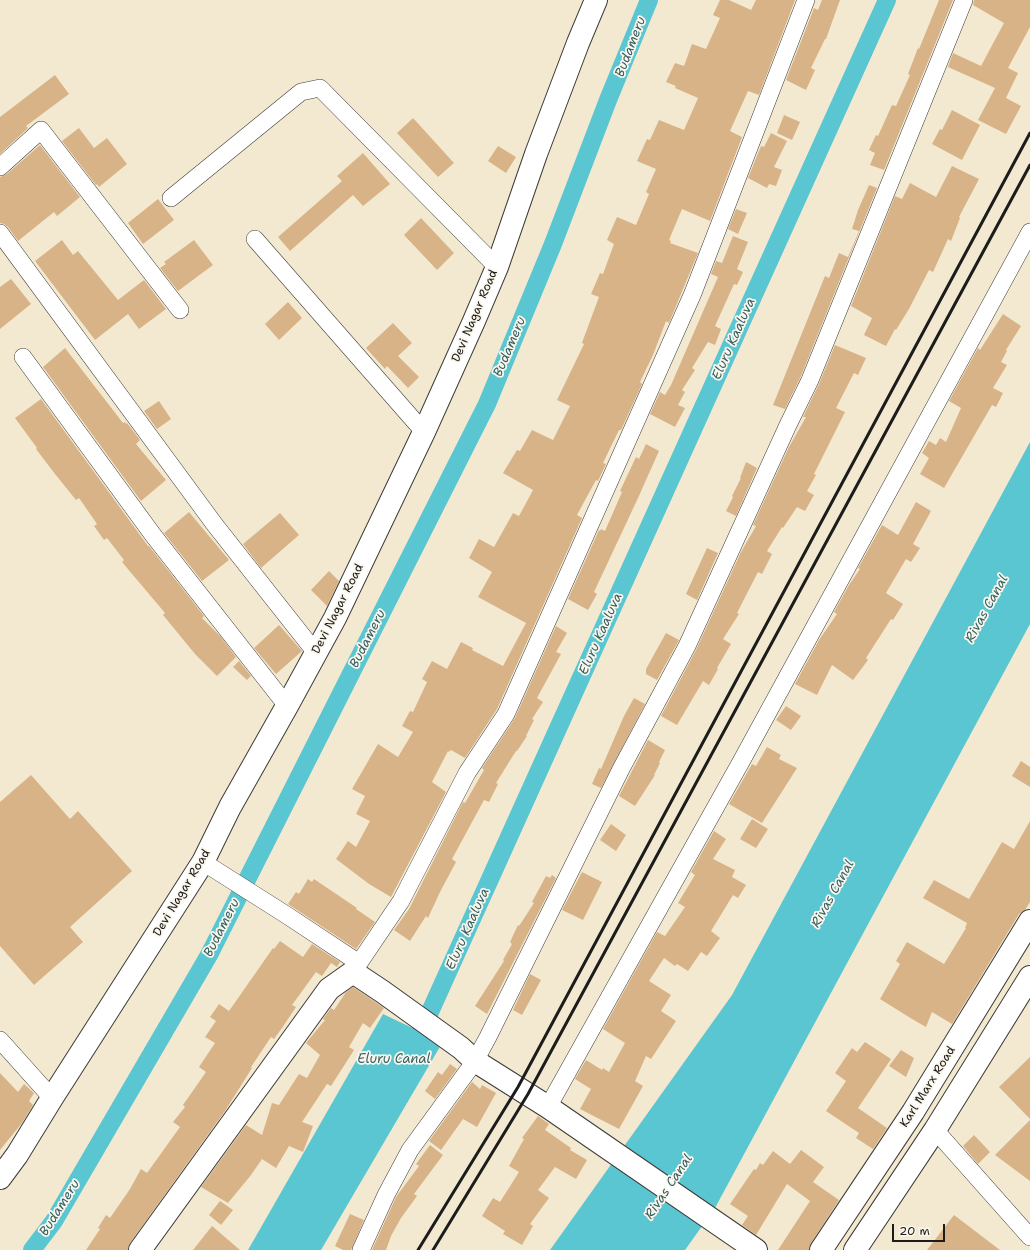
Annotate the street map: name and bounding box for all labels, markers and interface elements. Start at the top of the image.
water label: Budameru [612,15,650,79]
street label: Devi Nagar Road [449,268,501,364]
water label: Eluru Kaaluva [709,296,759,382]
water label: Budameru [490,315,530,379]
street label: Devi Nagar Road [309,562,367,656]
water label: Rivas Canal [962,573,1012,645]
water label: Eluru Kaaluva [576,591,626,677]
water label: Budameru [347,607,389,671]
street label: Devi Nagar Road [150,847,214,939]
water label: Rivas Canal [808,858,858,930]
water label: Eluru Kaaluva [443,886,493,972]
water label: Budameru [201,896,243,960]
street label: Karl Marx Road [897,1044,959,1130]
water label: Eluru Canal [357,1052,431,1068]
water label: Rivas Canal [642,1152,696,1222]
water label: Budameru [37,1177,83,1239]
scale bar [894,1216,947,1242]
text: 20 m [899,1223,930,1239]

